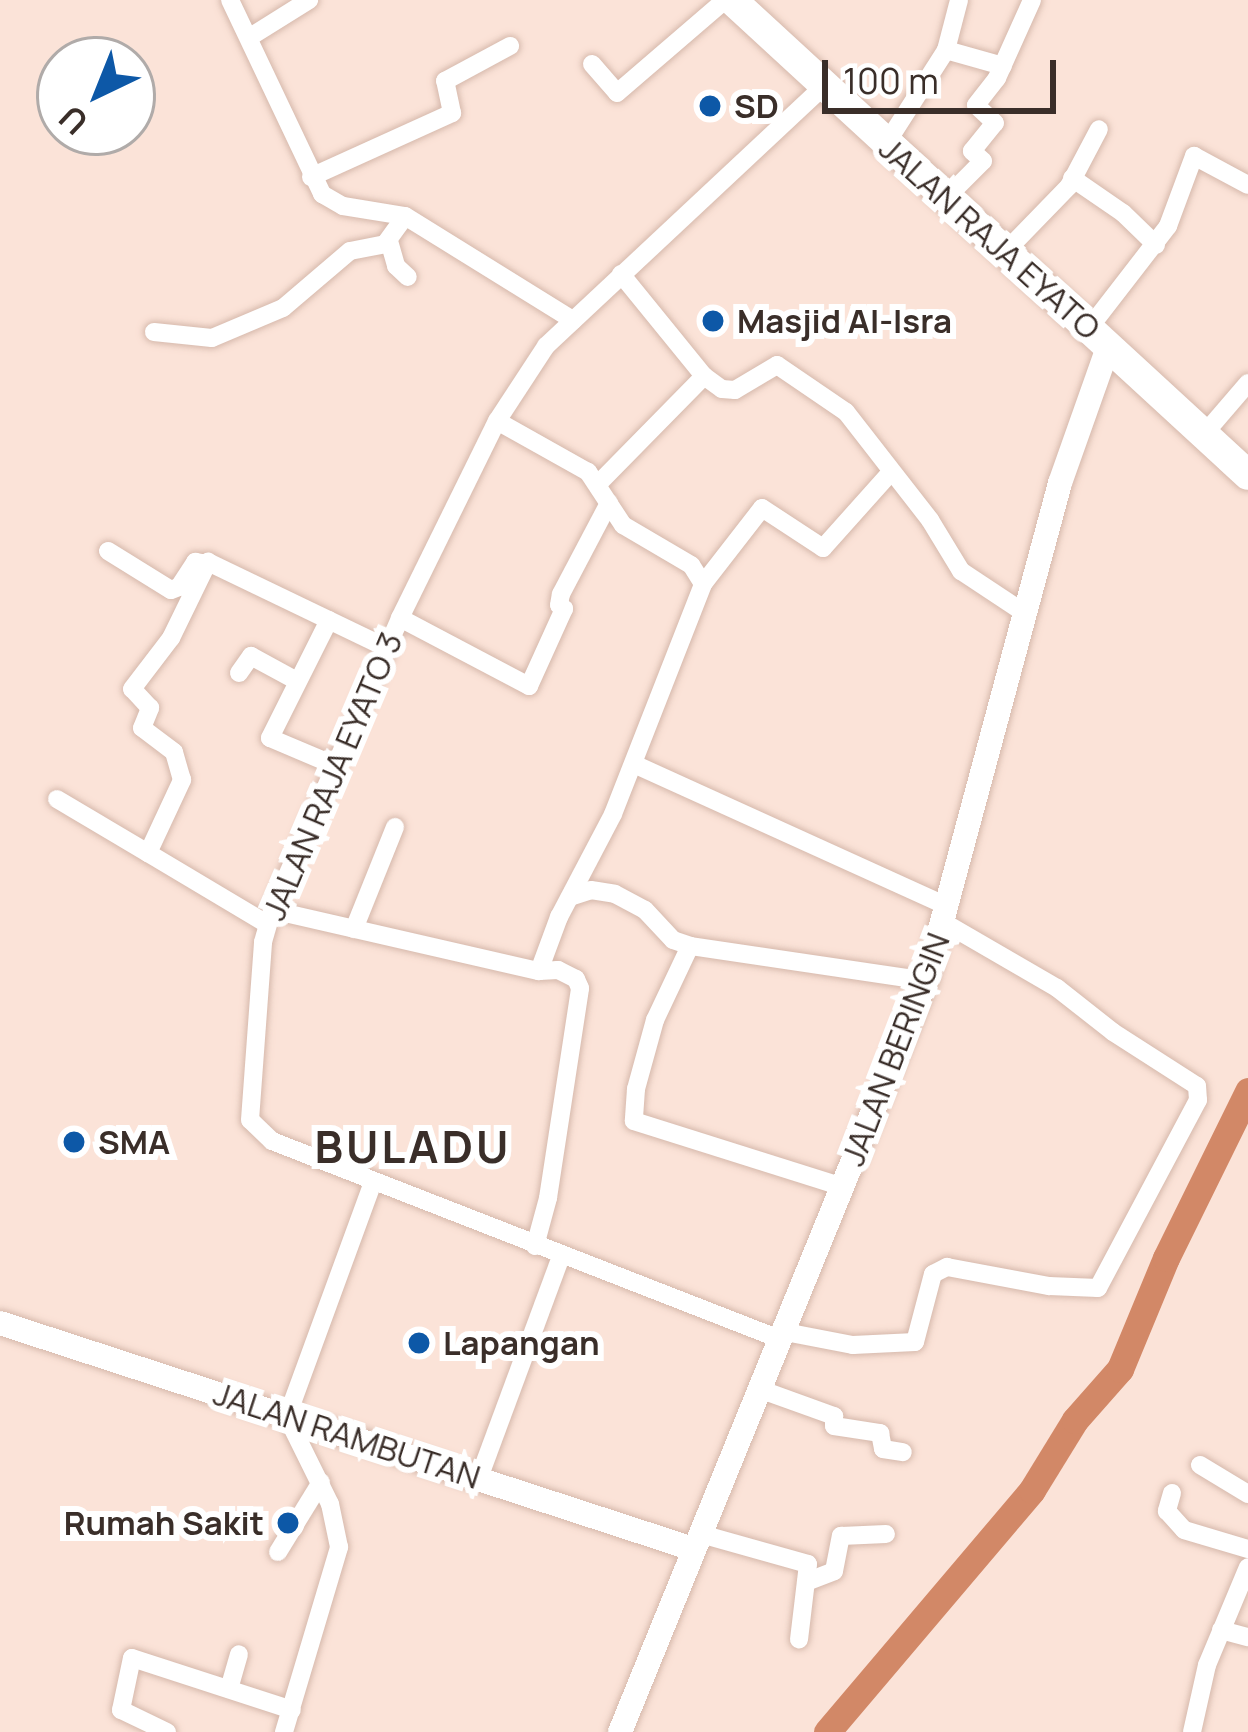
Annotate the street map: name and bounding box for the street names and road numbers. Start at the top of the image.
street label: JALAN RAJA EYATO [871,128,1109,348]
street label: JALAN RAJA EYATO 3 [254,626,410,926]
street label: JALAN BERINGIN [832,927,958,1171]
street label: JALAN RAMBUTAN [209,1373,485,1497]

